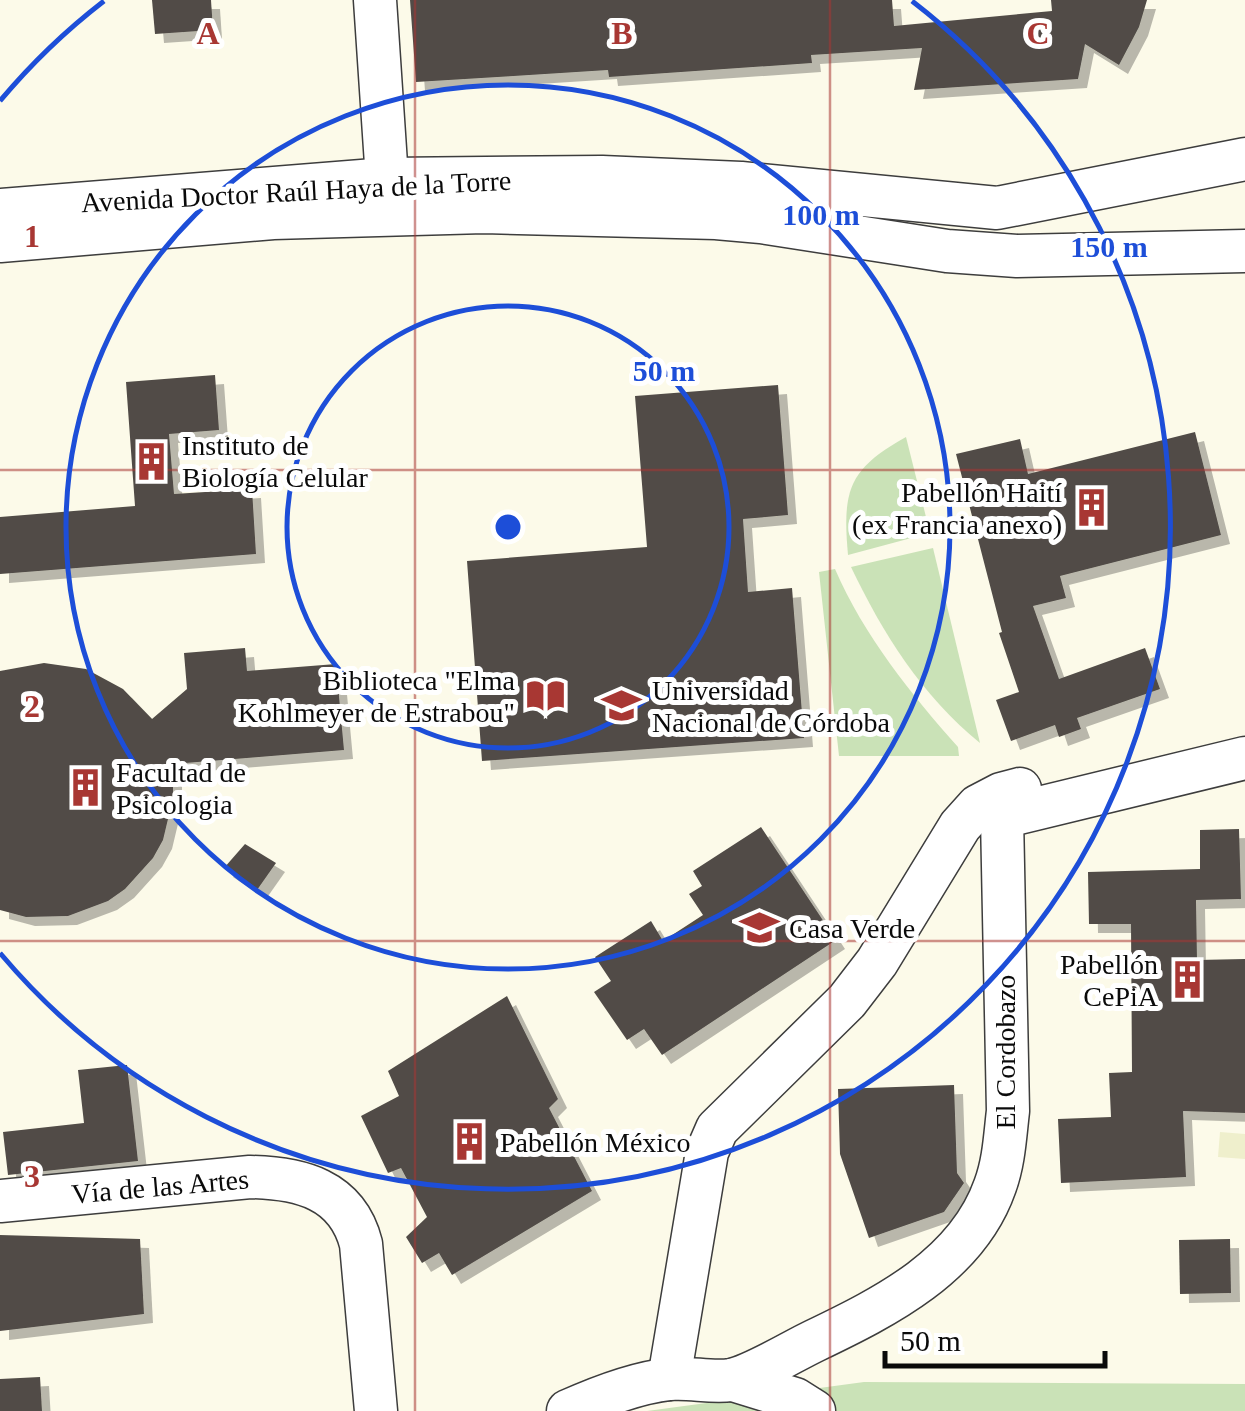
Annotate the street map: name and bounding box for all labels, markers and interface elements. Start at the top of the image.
text: A [196,15,220,51]
text: B [611,15,633,51]
text: C [1026,15,1050,51]
street label: Avenida Doctor Raúl Haya de la Torre [80,165,512,218]
text: 100 m [782,198,860,231]
text: 1 [24,218,40,254]
text: 150 m [1070,230,1148,263]
text: 50 m [633,354,695,387]
place label: Instituto de Biología Celular [182,430,369,493]
building icon: Instituto de Biología Celular [131,440,173,482]
place label: Pabellón Haití (ex Francia anexo) [852,477,1062,540]
building icon: Pabellón Haití (ex Francia anexo) [1071,487,1113,529]
centre of rings [490,509,526,545]
place label: Biblioteca "Elma Kohlmeyer de Estrabou" [238,665,516,728]
library icon: Biblioteca "Elma Kohlmeyer de Estrabou" [524,675,566,717]
place label: Universidad Nacional de Córdoba [652,675,890,738]
school or university icon: Universidad Nacional de Córdoba [601,685,643,727]
text: 2 [24,688,40,724]
place label: Facultad de Psicologia [116,757,246,820]
building icon: Facultad de Psicologia [65,767,107,809]
school or university icon: Casa Verde [738,907,780,949]
place label: Casa Verde [789,913,915,944]
place label: Pabellón CePiA [1060,949,1159,1012]
building icon: Pabellón CePiA [1167,959,1209,1001]
street label: El Cordobazo [990,975,1021,1129]
building icon: Pabellón México [449,1121,491,1163]
place label: Pabellón México [500,1127,691,1158]
text: 3 [24,1158,40,1194]
street label: Vía de las Artes [70,1163,250,1210]
scale bar [885,1306,1105,1368]
text: 50 m [900,1324,961,1357]

